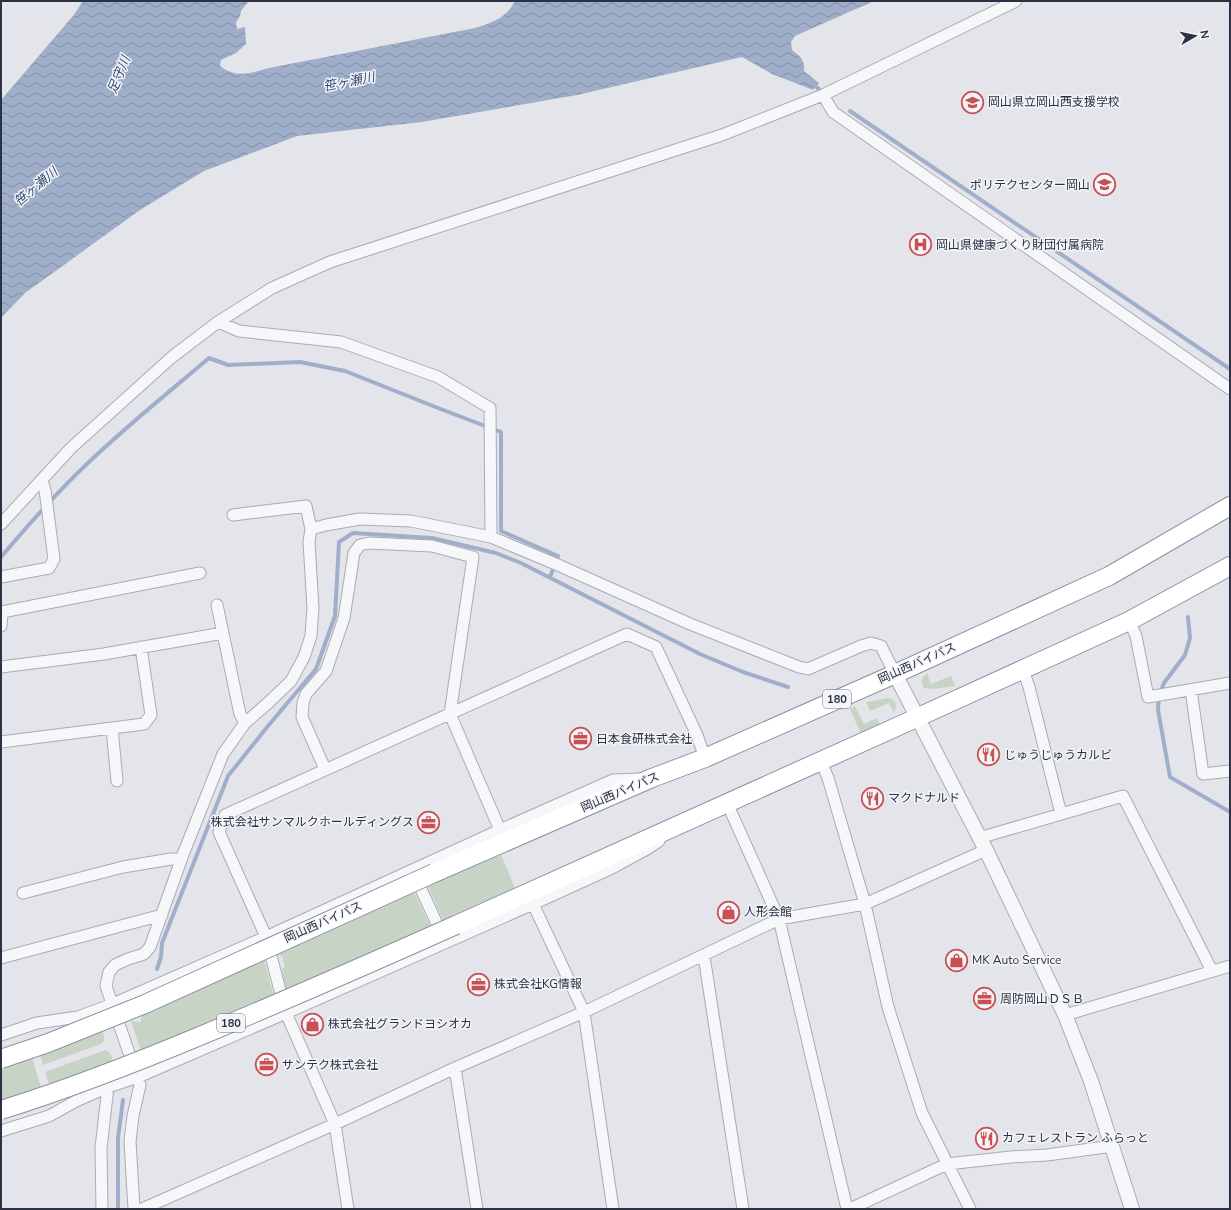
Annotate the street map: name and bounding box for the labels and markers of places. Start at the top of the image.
school or university icon: 岡山県立岡山西支援学校 [959,89,985,115]
place label: 岡山県立岡山西支援学校 [988,94,1120,110]
school or university icon: ポリテクセンター岡山 [1092,172,1118,198]
place label: ポリテクセンター岡山 [970,177,1090,193]
hospital icon: 岡山県健康づくり財団付属病院 [908,232,934,258]
place label: 岡山県健康づくり財団付属病院 [936,237,1104,253]
office icon: 日本食研株式会社 [568,726,594,752]
place label: 日本食研株式会社 [596,731,692,747]
restaurant icon: じゅうじゅうカルビ [975,742,1001,768]
place label: じゅうじゅうカルビ [1004,747,1112,763]
restaurant icon: マクドナルド [860,785,886,811]
place label: マクドナルド [888,790,960,806]
office icon: 株式会社サンマルクホールディングス [416,809,442,835]
place label: 株式会社サンマルクホールディングス [211,814,414,830]
shop icon: 人形会館 [716,899,742,925]
place label: 人形会館 [744,904,792,920]
shop icon: MK Auto Service [943,947,969,973]
place label: MK Auto Service [972,952,1061,968]
office icon: 株式会社KG情報 [466,971,492,997]
place label: 株式会社KG情報 [494,976,582,992]
office icon: 周防岡山ＤＳＢ [971,986,997,1012]
place label: 周防岡山ＤＳＢ [1000,991,1084,1007]
shop icon: 株式会社グランドヨシオカ [300,1011,326,1037]
place label: 株式会社グランドヨシオカ [328,1016,472,1032]
office icon: サンテク株式会社 [253,1052,279,1078]
place label: サンテク株式会社 [282,1057,378,1073]
restaurant icon: カフェレストラン ふらっと [973,1125,999,1151]
place label: カフェレストラン ふらっと [1002,1130,1149,1146]

